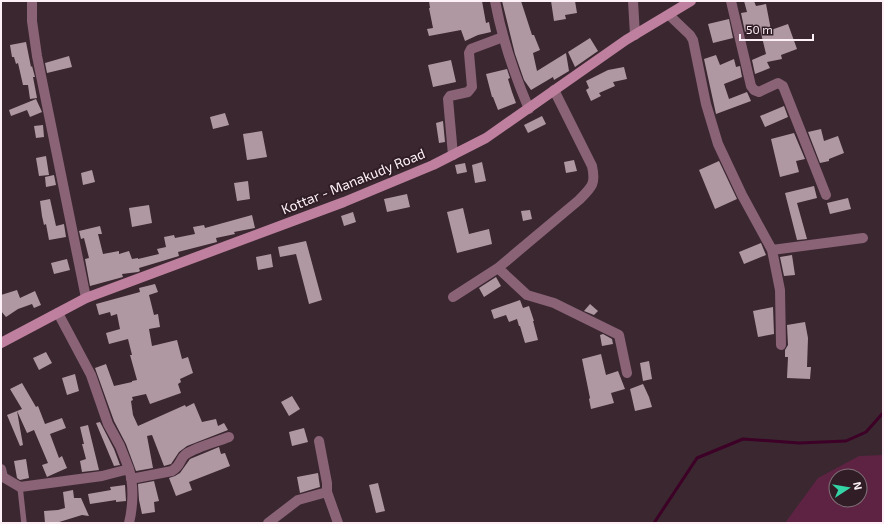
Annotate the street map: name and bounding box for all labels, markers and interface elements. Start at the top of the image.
scale bar [740,16,813,42]
text: 50 m [746,22,773,36]
street label: Kottar - Manakudy Road [279,144,427,218]
north arrow [828,468,868,508]
text: N [851,481,865,491]

